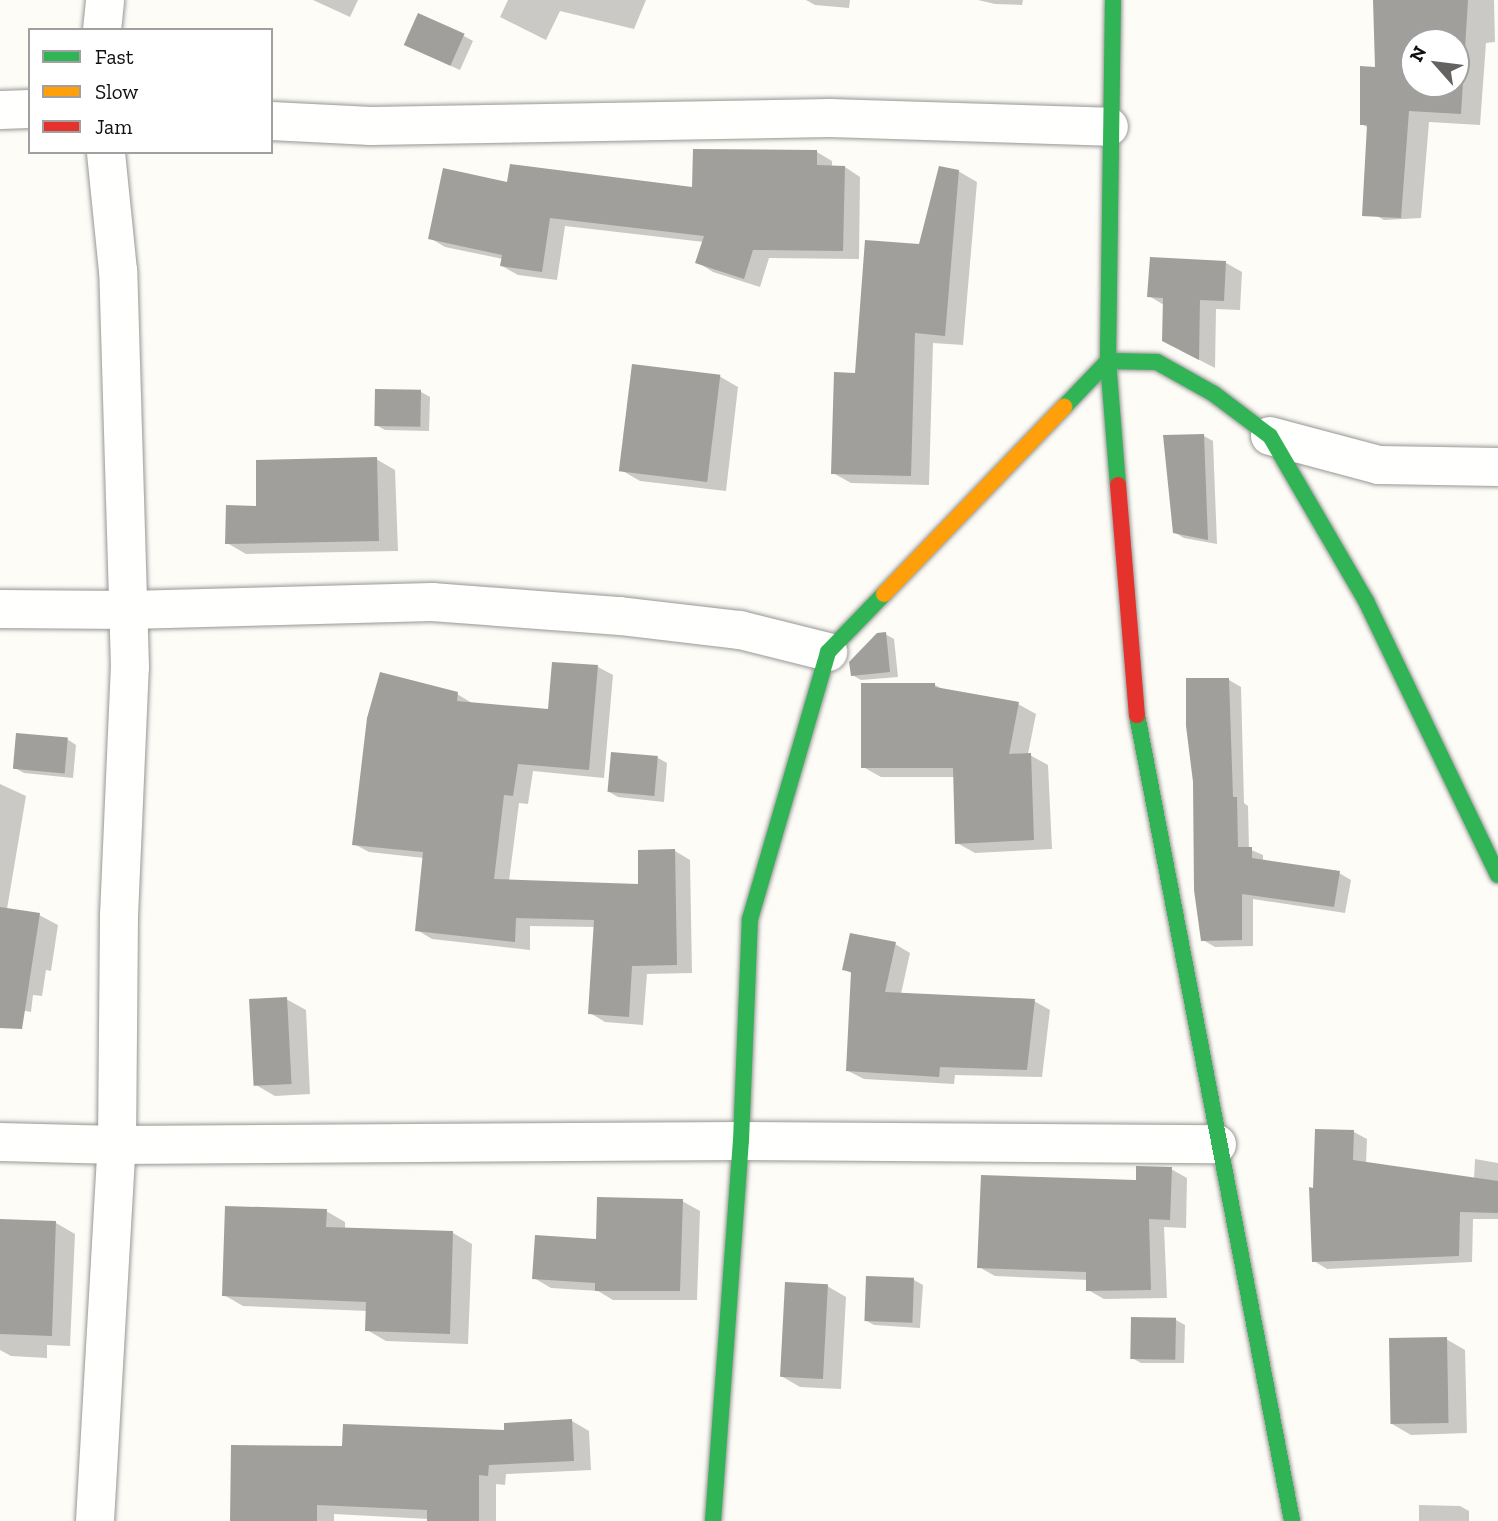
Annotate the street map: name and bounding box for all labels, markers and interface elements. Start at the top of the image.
legend [28,28,273,154]
north arrow [1400,28,1470,98]
text: N [1404,42,1431,66]
text: Fast [95,44,134,69]
text: Slow [95,79,138,104]
text: Jam [95,114,132,139]

